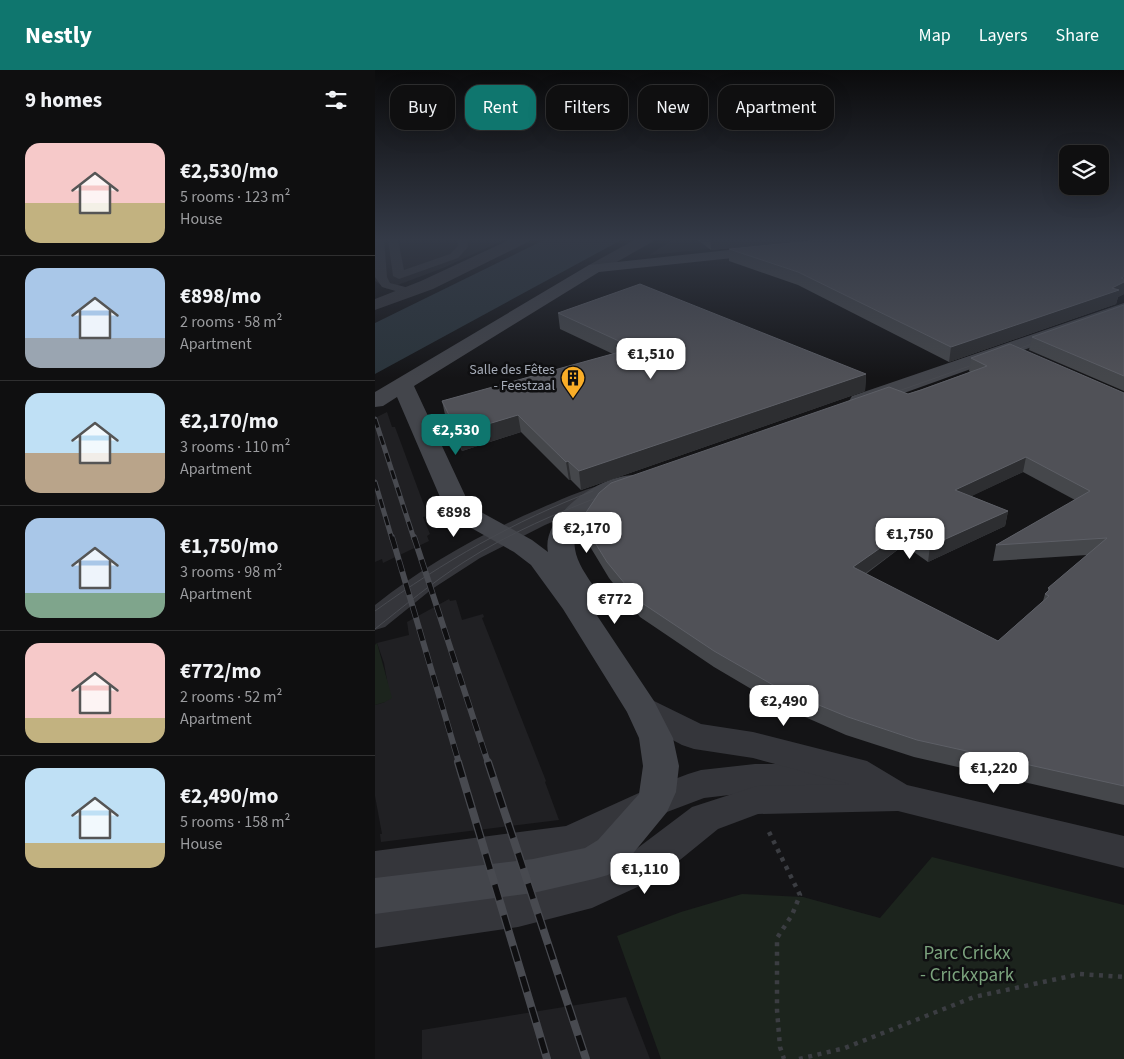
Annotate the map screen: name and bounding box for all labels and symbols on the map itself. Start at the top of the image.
pin: €1,510 [610,338,692,380]
place label: Salle des Fêtes - Feestzaal [469,360,555,396]
building icon: Salle des Fêtes - Feestzaal [560,365,586,399]
pin: €2,530 [415,414,497,456]
pin: €898 [424,496,484,538]
pin: €2,170 [546,512,628,554]
pin: €1,750 [869,518,951,560]
pin: €772 [585,582,645,625]
pin: €2,490 [743,684,825,727]
pin: €1,220 [953,752,1035,794]
pin: €1,110 [604,852,686,895]
park label: Parc Crickx - Crickxpark [920,940,1015,989]

